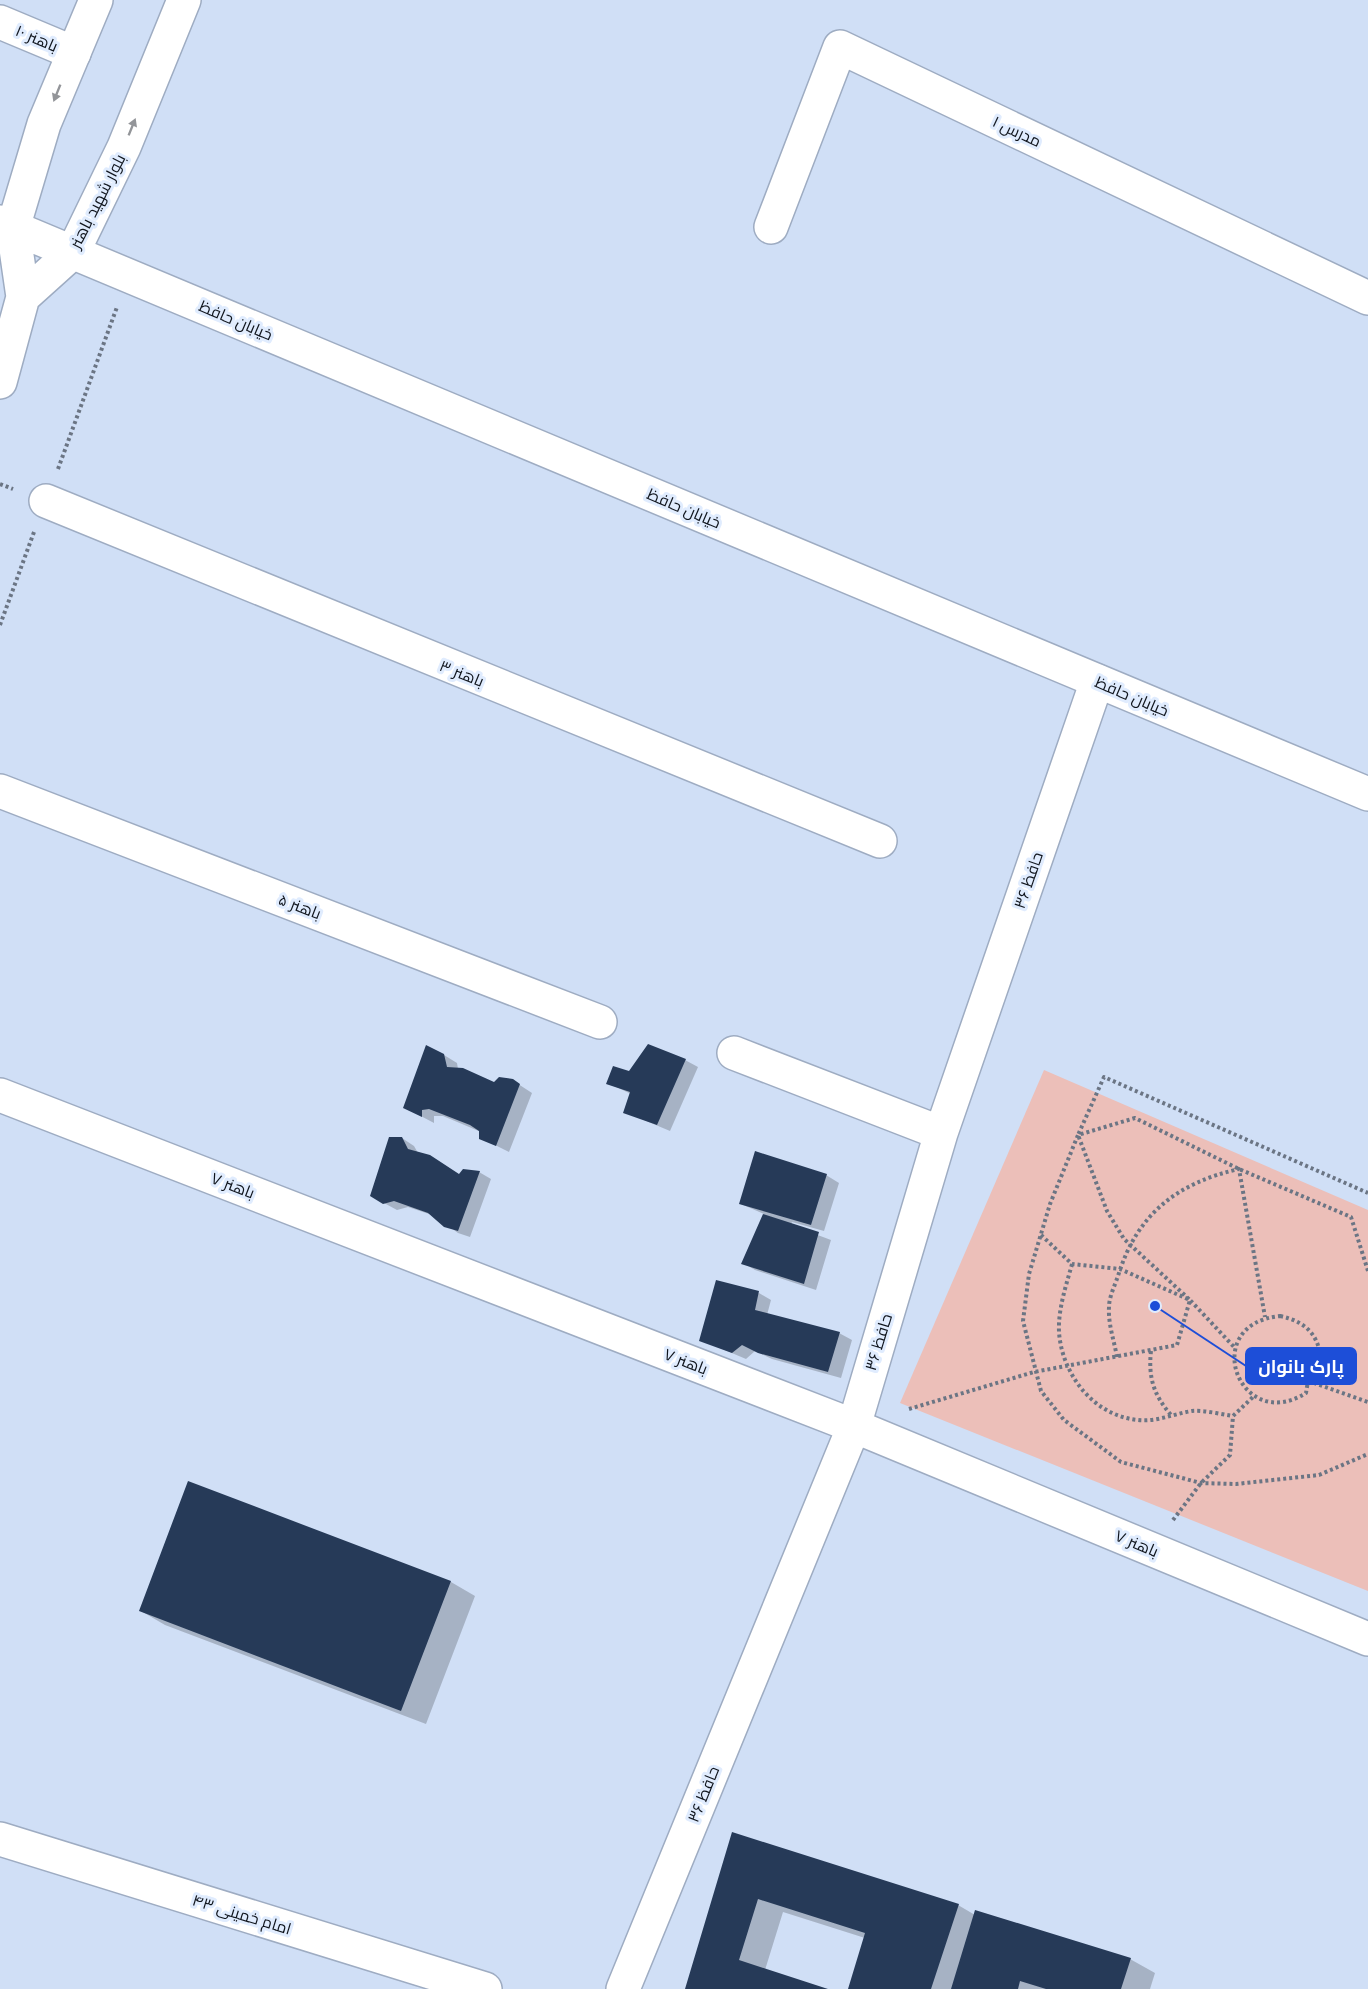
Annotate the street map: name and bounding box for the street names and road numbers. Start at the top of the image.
street label: باهنر ۱۰ [12,20,61,58]
street label: مدرس ۱ [989,111,1045,153]
street label: بلوار شهید باهنر [64,150,131,253]
street label: خیابان حافظ [195,296,276,346]
street label: خیابان حافظ [643,484,724,534]
street label: باهنر ۳ [436,655,487,693]
street label: خیابان حافظ [1091,672,1172,722]
street label: حافظ ۳۶ [1009,849,1049,912]
street label: باهنر ۵ [275,889,324,925]
street label: باهنر ۷ [208,1168,258,1204]
street label: حافظ ۳۶ [860,1311,898,1374]
street label: باهنر ۷ [661,1344,711,1380]
street label: باهنر ۷ [1111,1525,1162,1563]
street label: حافظ ۳۶ [683,1763,725,1826]
street label: امام خمینی ۴۳ [190,1889,294,1940]

